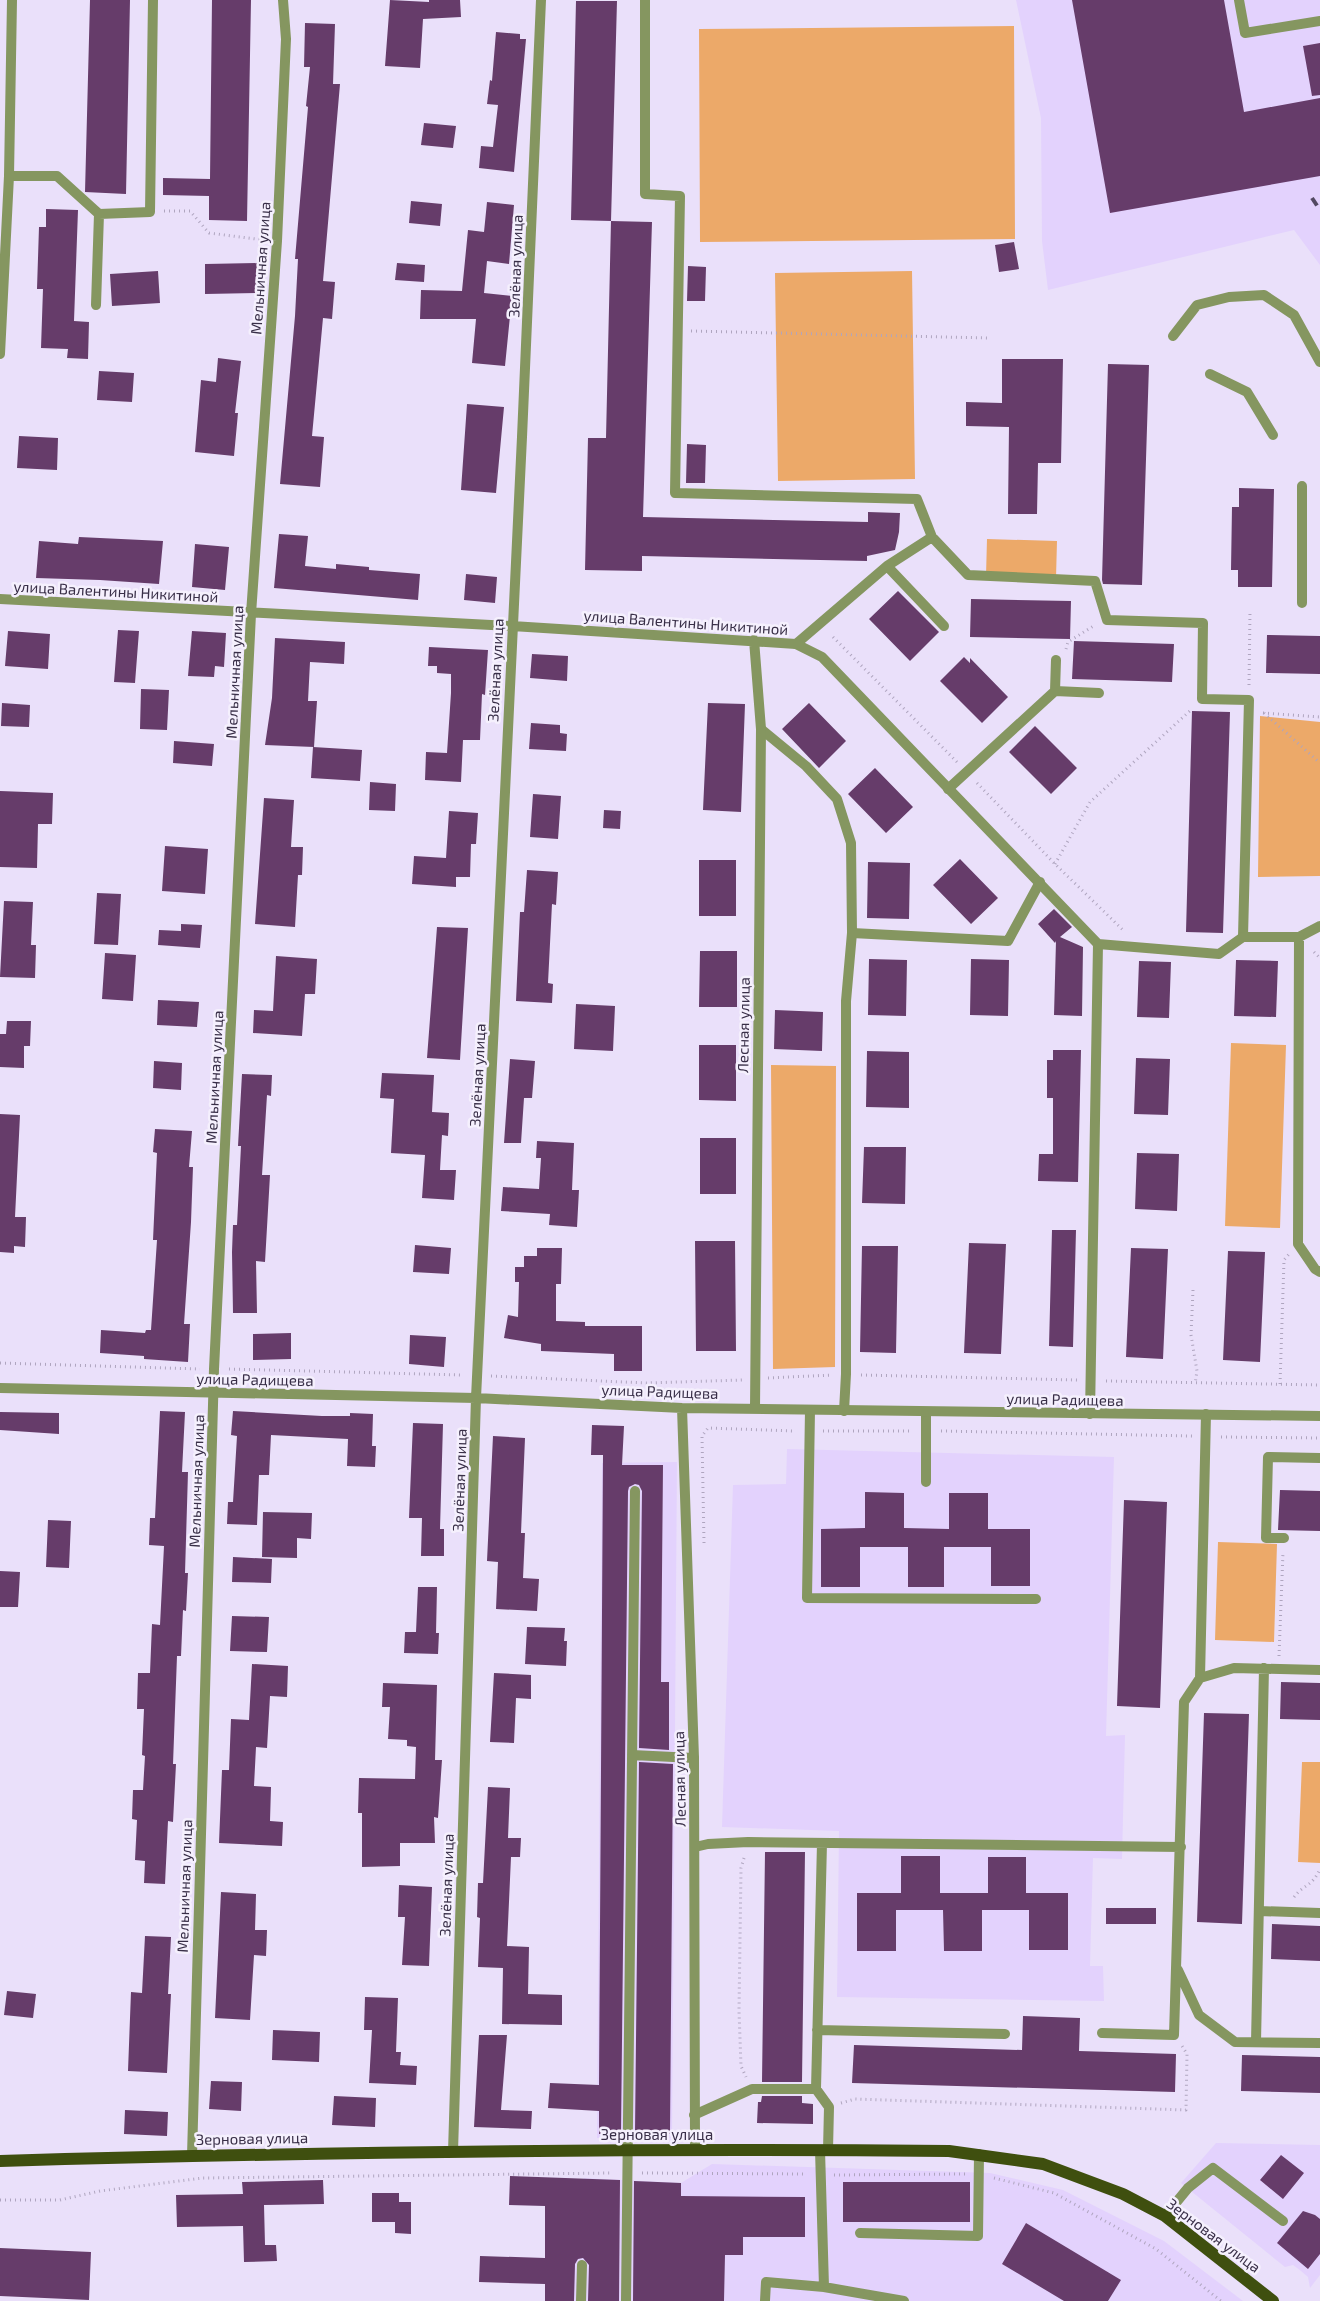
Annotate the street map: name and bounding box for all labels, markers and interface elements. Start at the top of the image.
street label: Мельничная улица [246,201,275,335]
street label: Зелёная улица [504,214,527,318]
street label: улица Валентины Никитиной [13,577,219,606]
street label: Мельничная улица [222,605,247,739]
street label: улица Валентины Никитиной [583,606,789,639]
street label: Зелёная улица [483,618,508,722]
street label: Лесная улица [733,977,754,1073]
street label: Мельничная улица [202,1010,227,1144]
street label: Зелёная улица [465,1023,490,1127]
street label: улица Радищева [196,1369,314,1390]
street label: улица Радищева [601,1380,719,1403]
street label: улица Радищева [1006,1389,1124,1410]
street label: Мельничная улица [185,1414,208,1548]
street label: Зелёная улица [448,1428,471,1532]
street label: Лесная улица [669,1731,690,1827]
street label: Мельничная улица [173,1819,196,1953]
street label: Зелёная улица [435,1833,458,1937]
street label: Зерновая улица [601,2125,713,2144]
street label: Зерновая улица [196,2128,308,2149]
street label: Зерновая улица [1163,2194,1264,2277]

